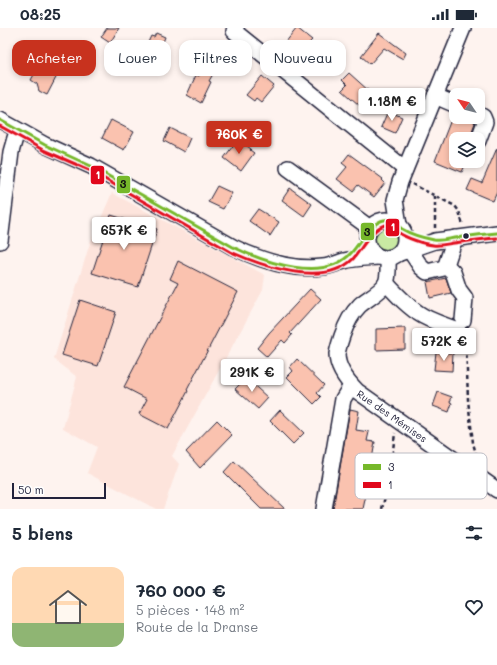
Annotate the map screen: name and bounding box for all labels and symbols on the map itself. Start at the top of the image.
pin: 1.18M € [355,88,429,122]
north arrow [449,88,485,124]
pin: 760K € [206,121,272,155]
line badge: 1 [90,165,105,185]
text: 1 [96,167,100,182]
line badge: 3 [116,175,131,194]
text: 3 [120,176,127,191]
pin: 657K € [91,217,157,251]
line badge: 1 [385,218,400,237]
text: 1 [391,219,395,234]
line badge: 3 [360,222,375,241]
text: 3 [364,224,371,239]
unlabelled marker [461,231,471,241]
pin: 572K € [411,328,477,362]
pin: 291K € [219,359,285,393]
street label: Rue des Mémises [354,386,430,446]
legend [355,453,487,499]
text: 3 [388,459,395,474]
text: 1 [388,477,393,492]
scale bar [12,481,106,500]

